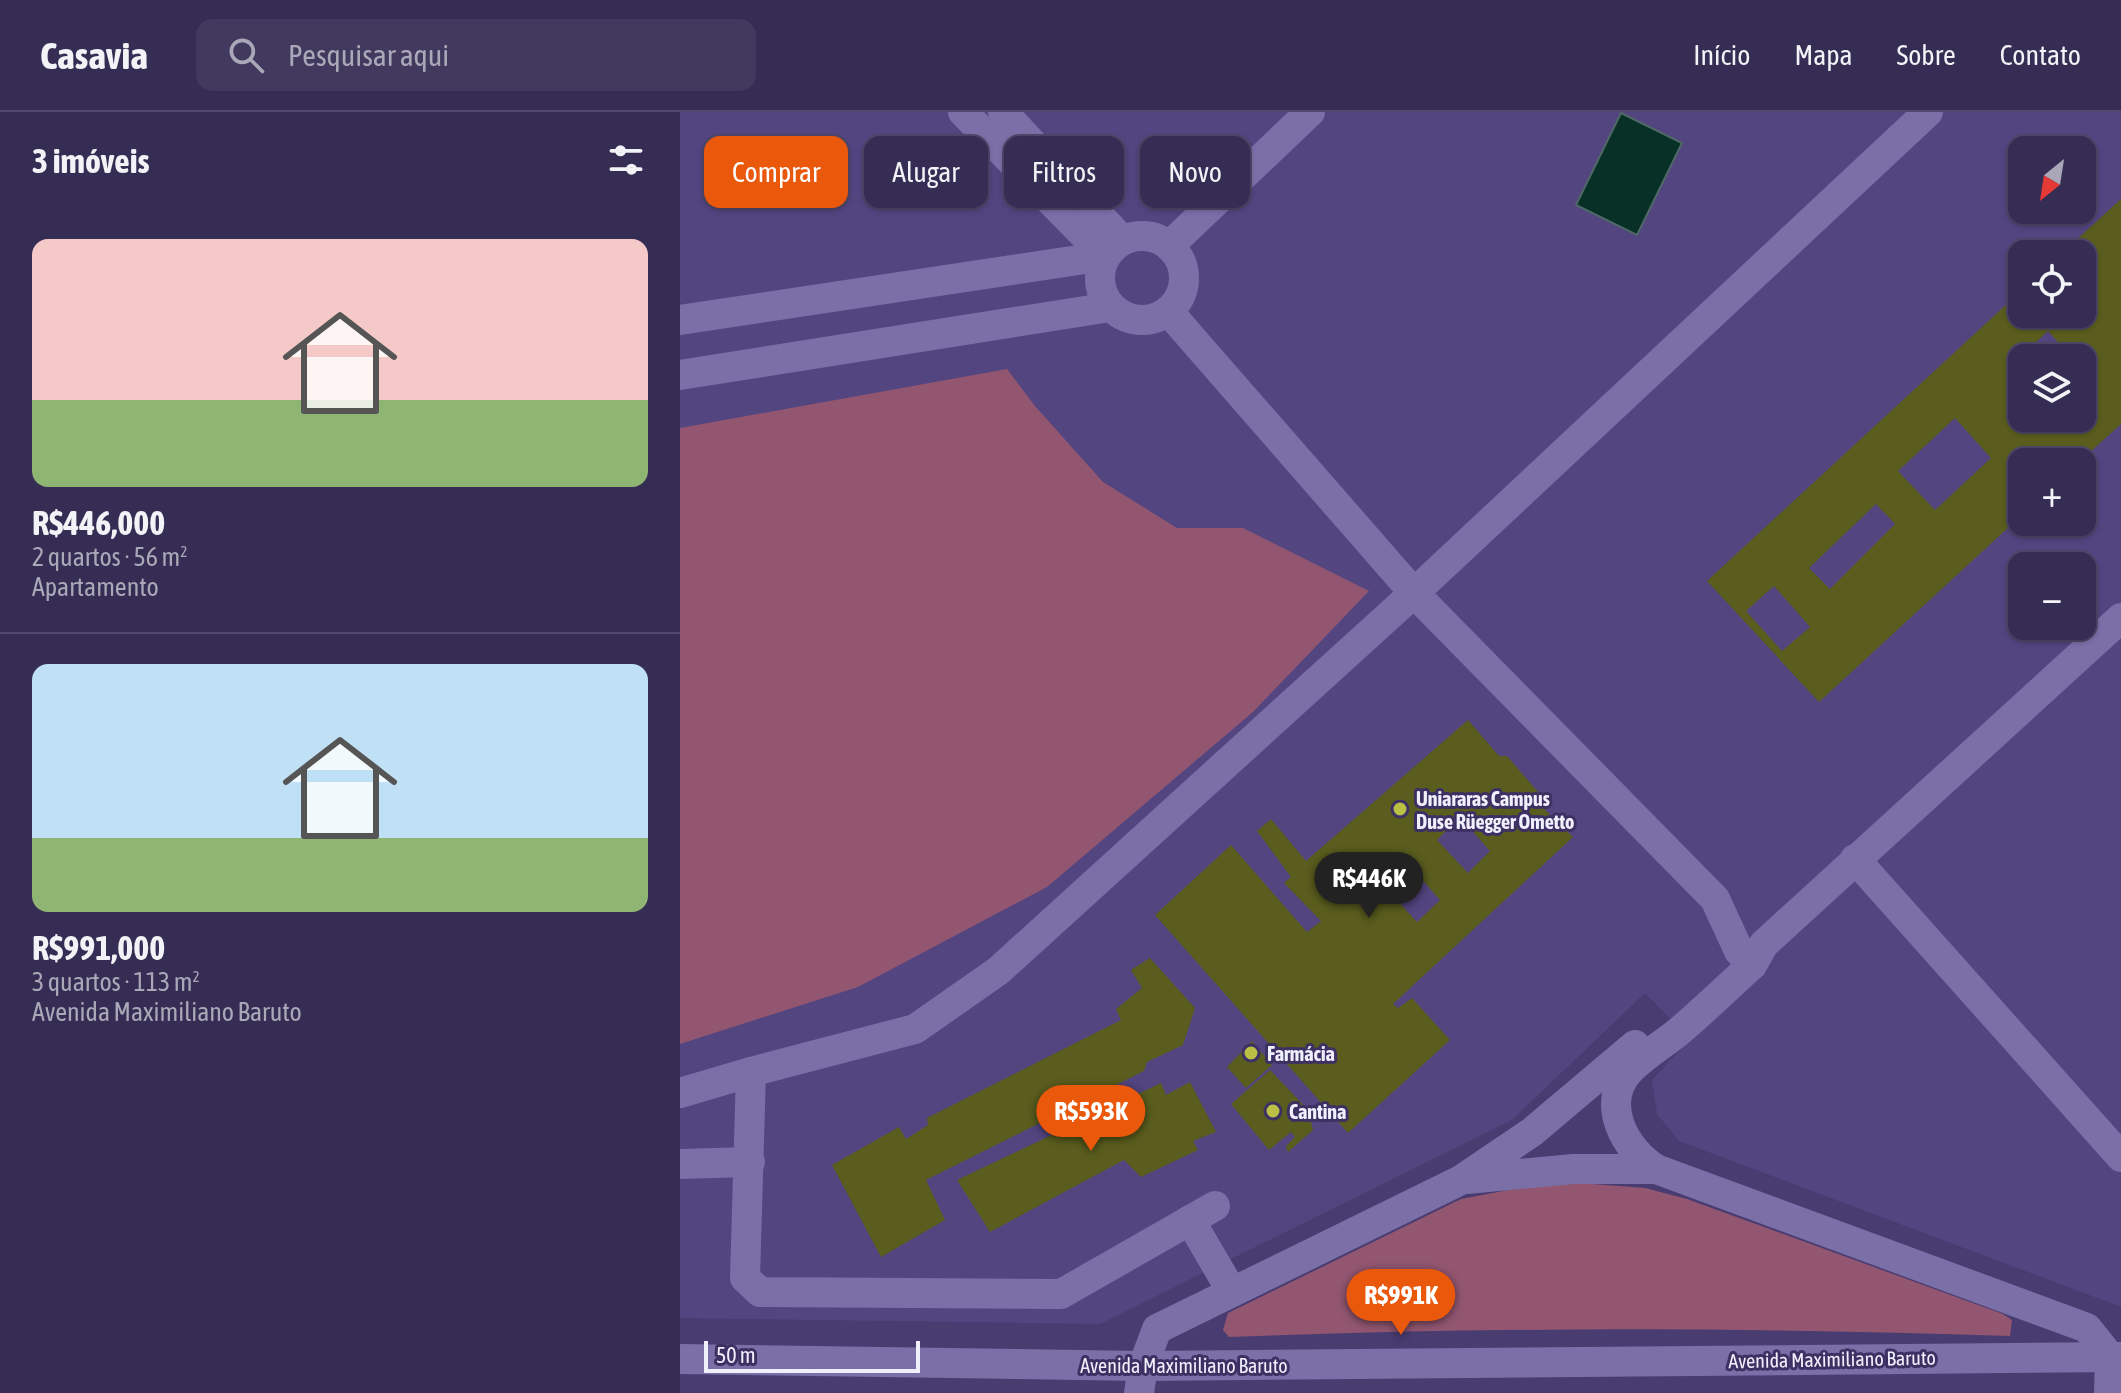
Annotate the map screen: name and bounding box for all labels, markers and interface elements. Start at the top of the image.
search box [196,19,756,91]
icon: search [224,33,268,77]
text: Casavia [40,34,148,77]
text: Pesquisar aqui [288,38,449,72]
text: Início [1693,39,1750,71]
text: Mapa [1794,39,1852,71]
text: Sobre [1896,39,1956,71]
text: Contato [2000,39,2081,71]
chip: Comprar [704,136,848,208]
chip: Alugar [864,136,988,208]
chip: Filtros [1004,136,1124,208]
chip: Novo [1140,136,1250,208]
north arrow [2008,136,2096,224]
map controls [2008,136,2096,640]
icon: filters [604,138,648,182]
text: 3 imóveis [32,141,150,180]
button: locate [2008,240,2096,328]
icon: home [268,291,412,435]
button: layers [2008,344,2096,432]
button: + [2008,448,2096,536]
text: R$446,000 [32,503,165,542]
text: 2 quartos · 56 m² [32,542,187,572]
button: − [2008,552,2096,640]
text: Apartamento [32,572,159,602]
icon: home [268,716,412,860]
place label: Uniararas Campus Duse Rüegger Ometto [1416,787,1574,833]
marker: Uniararas Campus Duse Rüegger Ometto [1391,800,1409,818]
pin: R$446K [1304,852,1434,920]
text: R$446K [1332,863,1406,893]
text: R$991,000 [32,928,165,967]
text: 3 quartos · 113 m² [32,967,200,997]
text: Avenida Maximiliano Baruto [32,997,302,1027]
place label: Farmácia [1267,1042,1335,1065]
marker: Farmácia [1242,1044,1260,1062]
pin: R$593K [1026,1085,1156,1153]
text: R$593K [1054,1096,1128,1126]
place label: Cantina [1289,1100,1346,1123]
marker: Cantina [1264,1102,1282,1120]
pin: R$991K [1336,1269,1466,1337]
text: R$991K [1364,1280,1438,1310]
scale bar [704,1337,920,1373]
text: 50 m [716,1342,756,1368]
street label: Avenida Maximiliano Baruto [1728,1346,1936,1372]
street label: Avenida Maximiliano Baruto [1080,1354,1288,1377]

